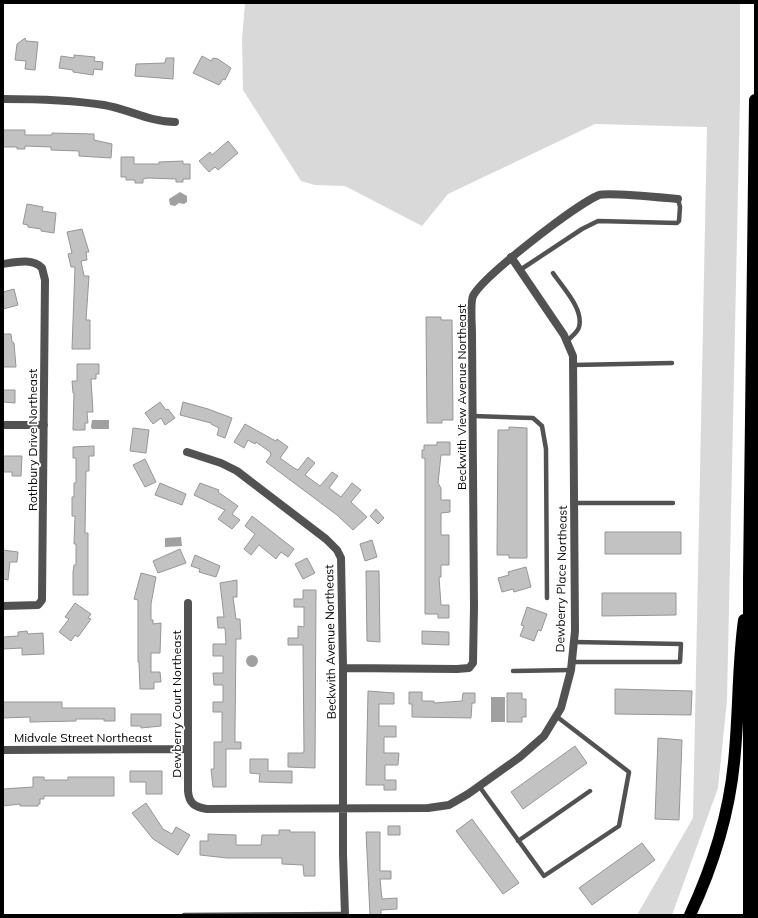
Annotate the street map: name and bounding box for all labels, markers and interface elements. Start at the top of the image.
street label: Beckwith View Avenue Northeast [454,304,469,490]
street label: Rothbury Drive Northeast [25,369,40,511]
street label: Dewberry Place Northeast [552,505,570,653]
street label: Beckwith Avenue Northeast [321,565,339,719]
street label: Dewberry Court Northeast [169,630,184,778]
street label: Midvale Street Northeast [14,730,152,745]

